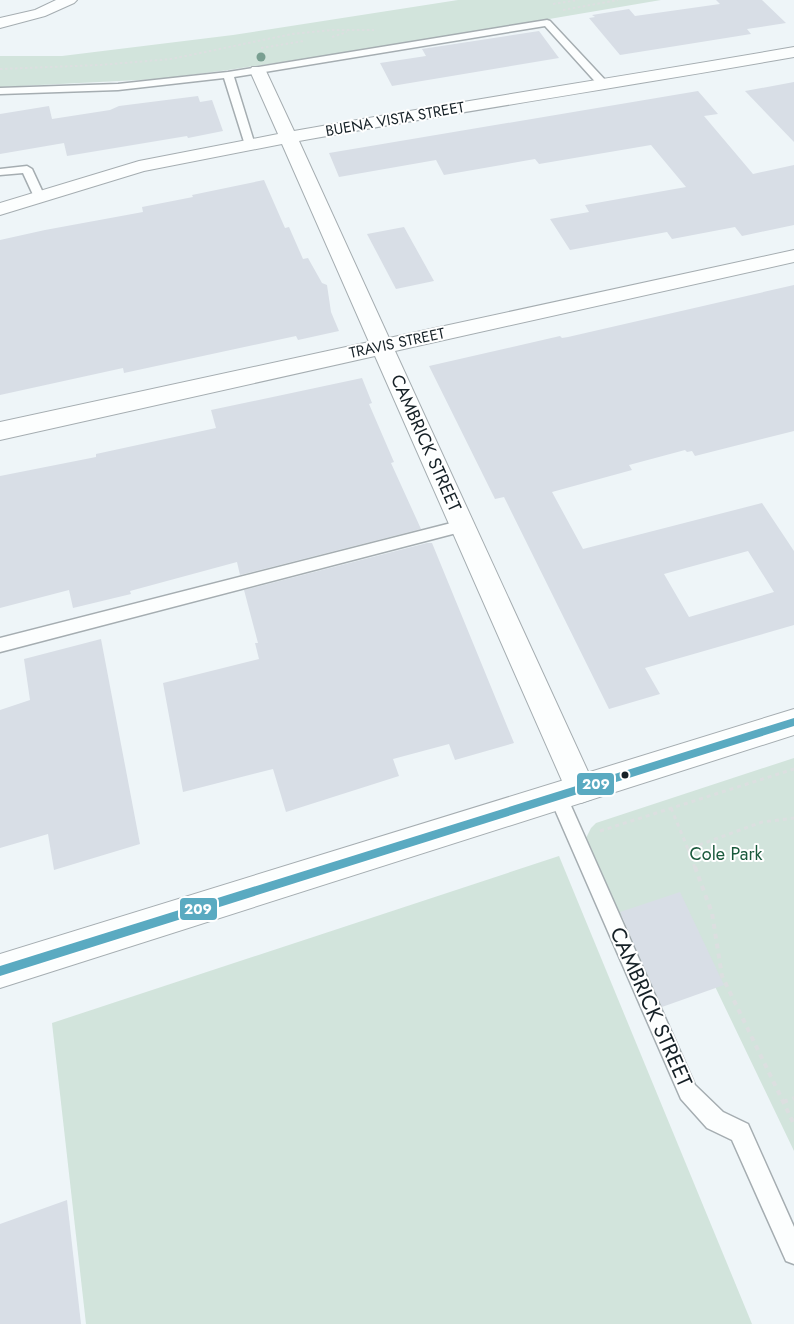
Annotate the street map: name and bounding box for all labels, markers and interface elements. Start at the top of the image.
street label: BUENA VISTA STREET [324,96,466,142]
street label: TRAVIS STREET [347,322,447,364]
street label: CAMBRICK STREET [384,370,468,516]
unlabelled marker [620,770,630,780]
line badge: 209 [576,772,615,796]
text: 209 [582,774,610,794]
park label: Cole Park [689,841,763,867]
line badge: 209 [179,897,218,921]
text: 209 [184,899,212,919]
street label: CAMBRICK STREET [602,922,700,1092]

